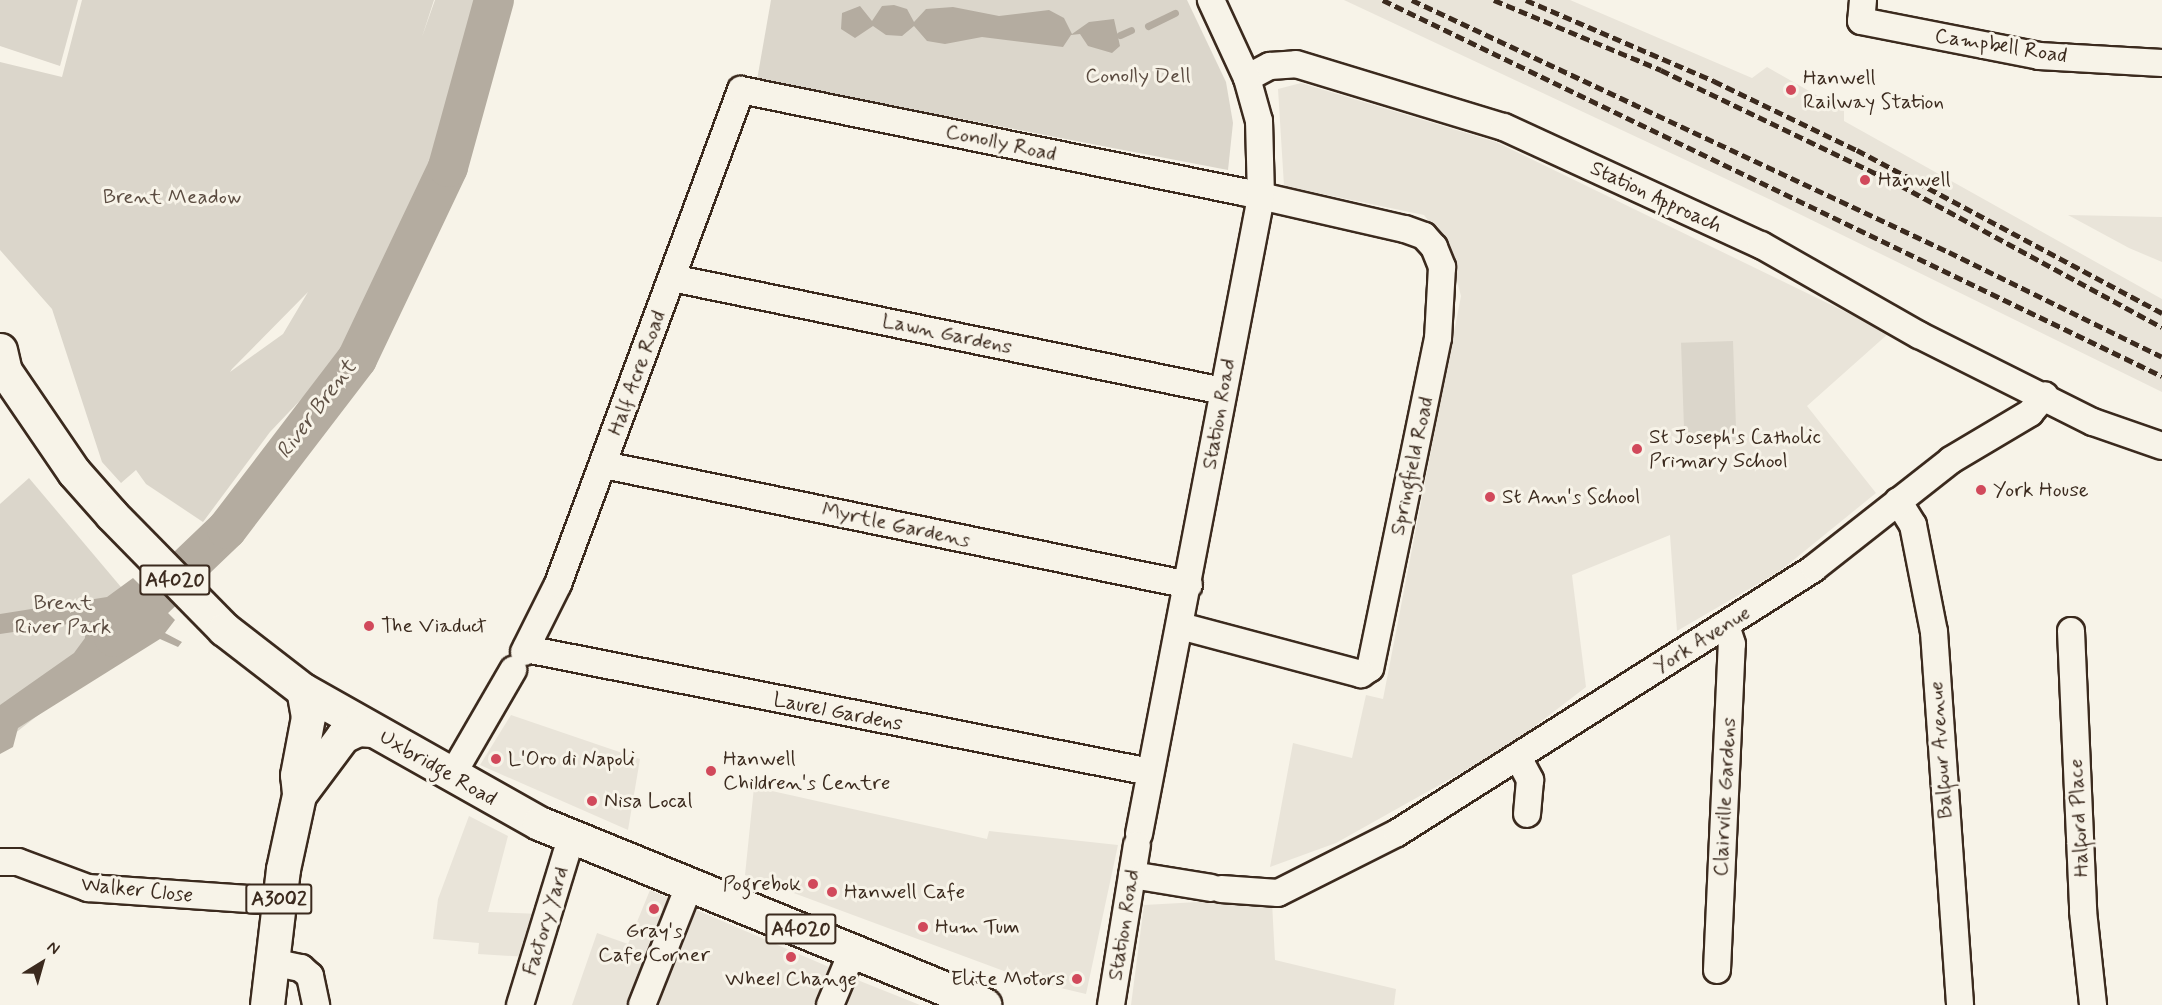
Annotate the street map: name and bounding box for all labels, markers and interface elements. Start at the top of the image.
street label: Campbell Road [1934,23,2068,69]
park label: Conolly Dell [1087,63,1189,89]
place label: Hanwell Railway Station [1803,65,1943,115]
marker: Hanwell Railway Station [1784,83,1798,97]
street label: Conolly Road [944,119,1058,167]
street label: Station Approach [1586,156,1726,238]
place label: Hanwell [1878,167,1951,193]
marker: Hanwell [1856,171,1874,189]
park label: Brent Meadow [102,184,242,210]
street label: Half Acre Road [603,307,671,439]
street label: Lawn Gardens [880,308,1014,360]
water label: River Brent [271,355,363,465]
street label: Station Road [1197,358,1241,470]
street label: Springfield Road [1385,395,1439,537]
place label: St Joseph's Catholic Primary School [1649,424,1825,474]
marker: St Joseph's Catholic Primary School [1630,442,1644,456]
place label: York House [1993,477,2089,503]
marker: York House [1974,483,1988,497]
place label: St Ann's School [1502,484,1637,510]
marker: St Ann's School [1483,490,1497,504]
street label: Myrtle Gardens [823,498,969,552]
road number: A4020 [139,563,211,597]
park label: Brent River Park [16,590,110,640]
street label: York Avenue [1648,600,1756,680]
place label: The Viaduct [381,613,485,639]
marker: The Viaduct [362,619,376,633]
street label: Balfour Avenue [1924,682,1958,818]
street label: Laurel Gardens [771,687,905,737]
street label: Clairville Gardens [1708,717,1742,877]
street label: Uxbridge Road [375,725,501,811]
place label: L'Oro di Napoli [508,746,637,772]
place label: Hanwell Children's Centre [723,746,887,796]
marker: L'Oro di Napoli [489,752,503,766]
street label: Halford Place [2063,759,2095,877]
marker: Hanwell Children's Centre [704,764,718,778]
place label: Nisa Local [604,788,694,814]
marker: Nisa Local [585,794,599,808]
street label: Factory Yard [517,863,575,979]
street label: Station Road [1103,869,1145,981]
street label: Walker Close [78,871,196,909]
place label: Pogrebok [723,871,801,897]
marker: Pogrebok [806,877,820,891]
place label: Hanwell Cafe [844,879,967,905]
road number: A3002 [244,882,314,916]
marker: Hanwell Cafe [825,885,839,899]
marker: Gray's Cafe Corner [647,902,661,916]
road number: A4020 [765,912,837,946]
place label: Hum Tum [935,914,1023,940]
place label: Gray's Cafe Corner [596,918,712,968]
marker: Hum Tum [916,920,930,934]
north arrow [12,933,72,993]
text: N [43,937,64,960]
marker: Wheel Change [784,950,798,964]
place label: Wheel Change [725,966,857,992]
place label: Elite Motors [952,966,1065,992]
marker: Elite Motors [1070,972,1084,986]

